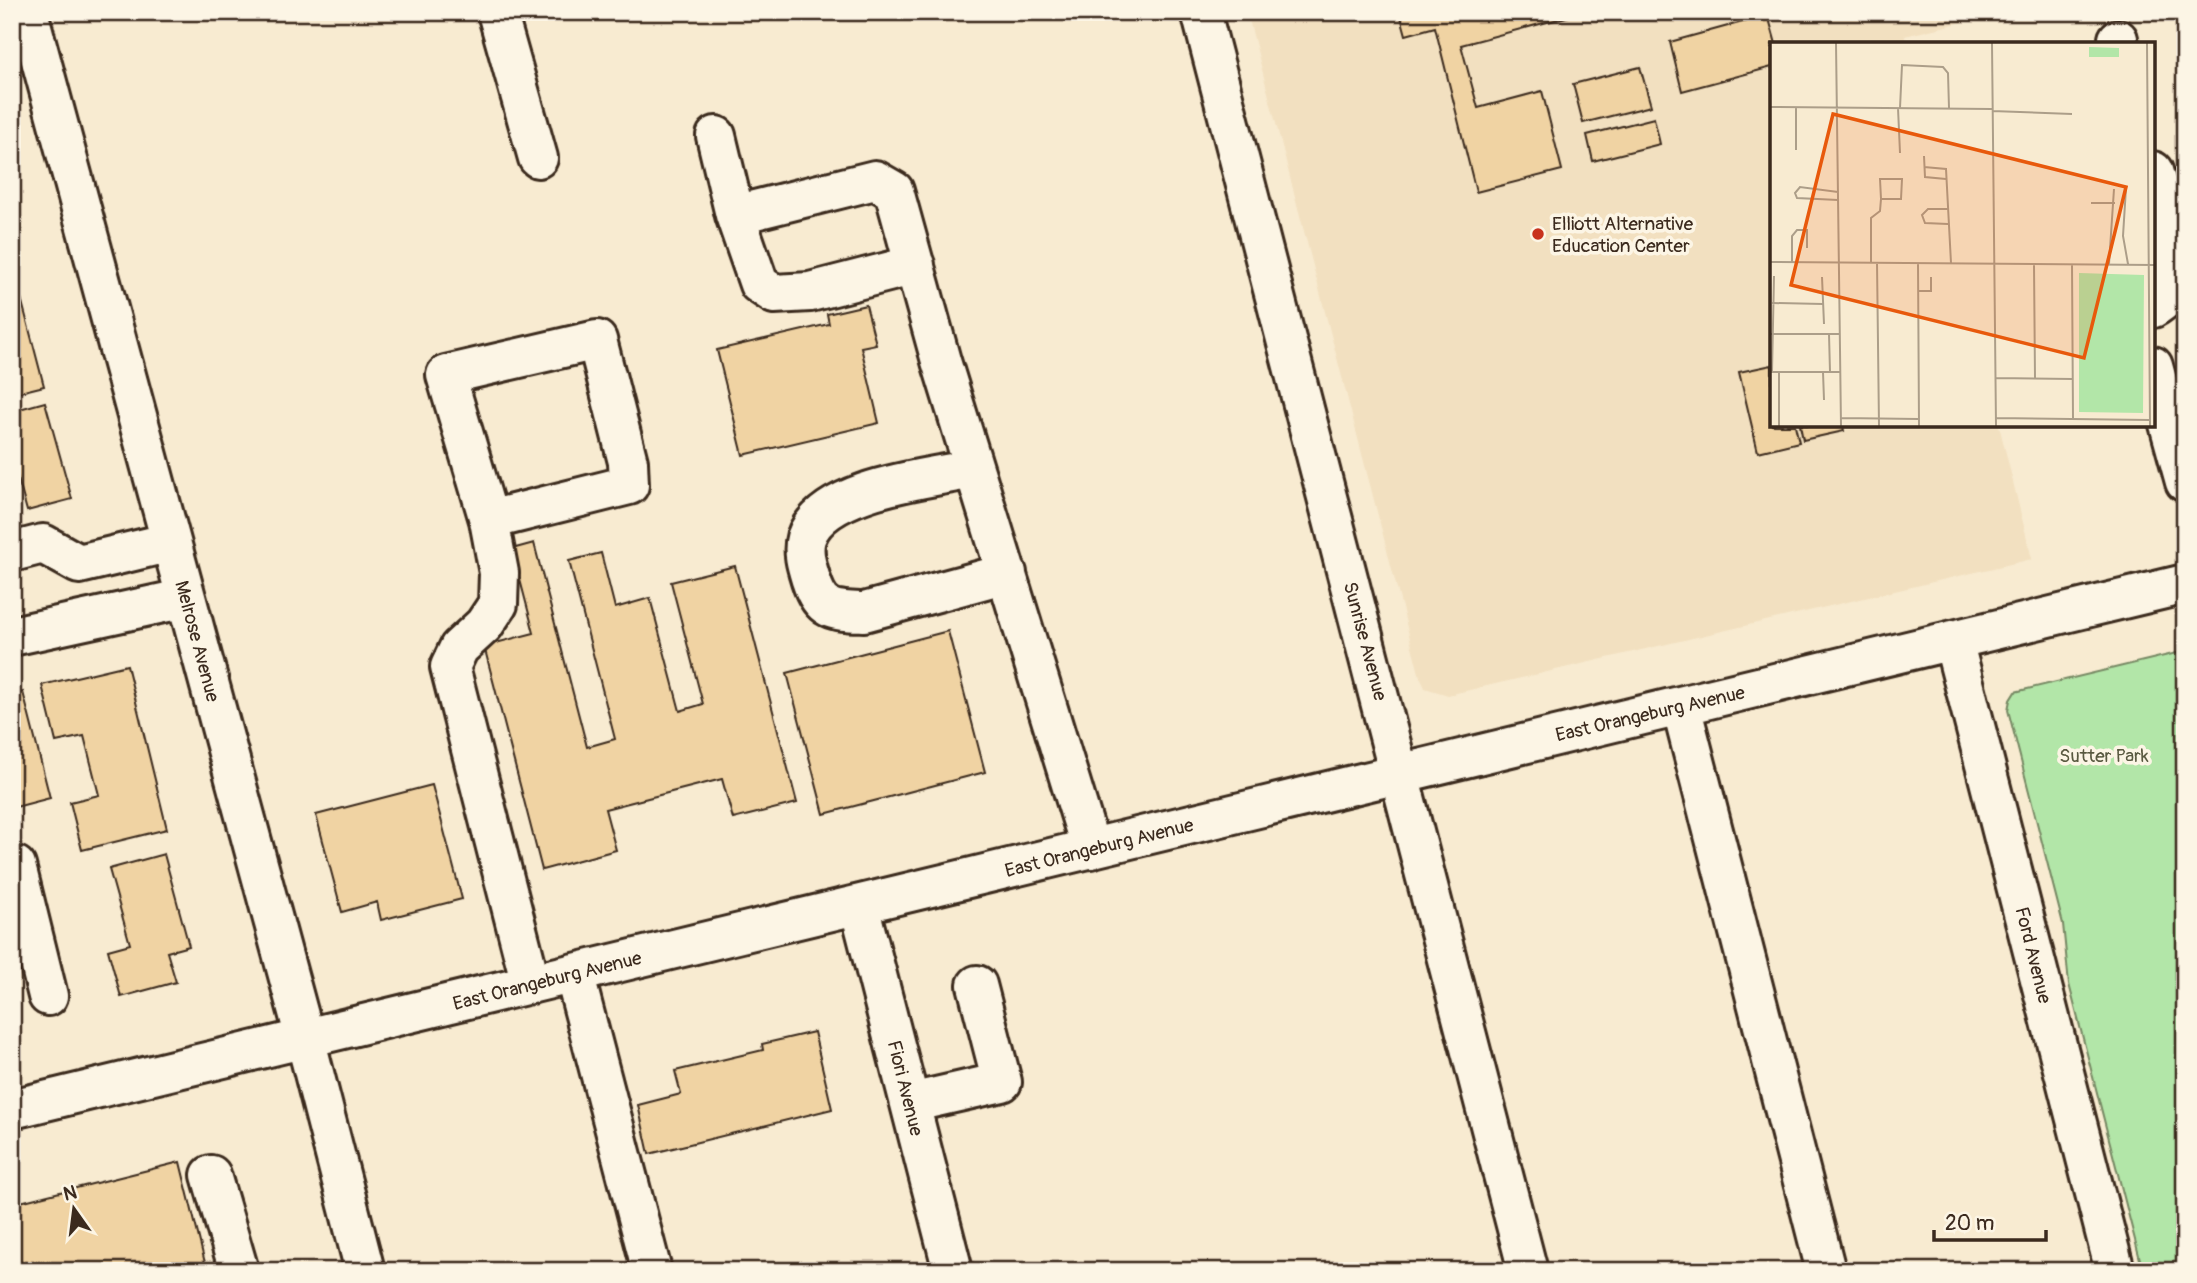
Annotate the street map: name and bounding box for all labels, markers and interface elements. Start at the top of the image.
inset map [1770,42,2155,427]
place label: Elliott Alternative Education Center [1552,212,1694,258]
marker: Elliott Alternative Education Center [1530,226,1546,242]
street label: Melrose Avenue [169,578,225,705]
street label: Sunrise Avenue [1338,579,1393,704]
street label: East Orangeburg Avenue [1553,680,1748,747]
park label: Sutter Park [2059,744,2149,768]
street label: East Orangeburg Avenue [1002,813,1197,883]
street label: Ford Avenue [2009,904,2057,1007]
street label: East Orangeburg Avenue [450,946,645,1016]
street label: Fiori Avenue [882,1038,929,1139]
north arrow [38,1174,108,1244]
text: N [61,1180,79,1207]
scale bar [1934,1199,2046,1243]
text: 20 m [1945,1210,1994,1237]

